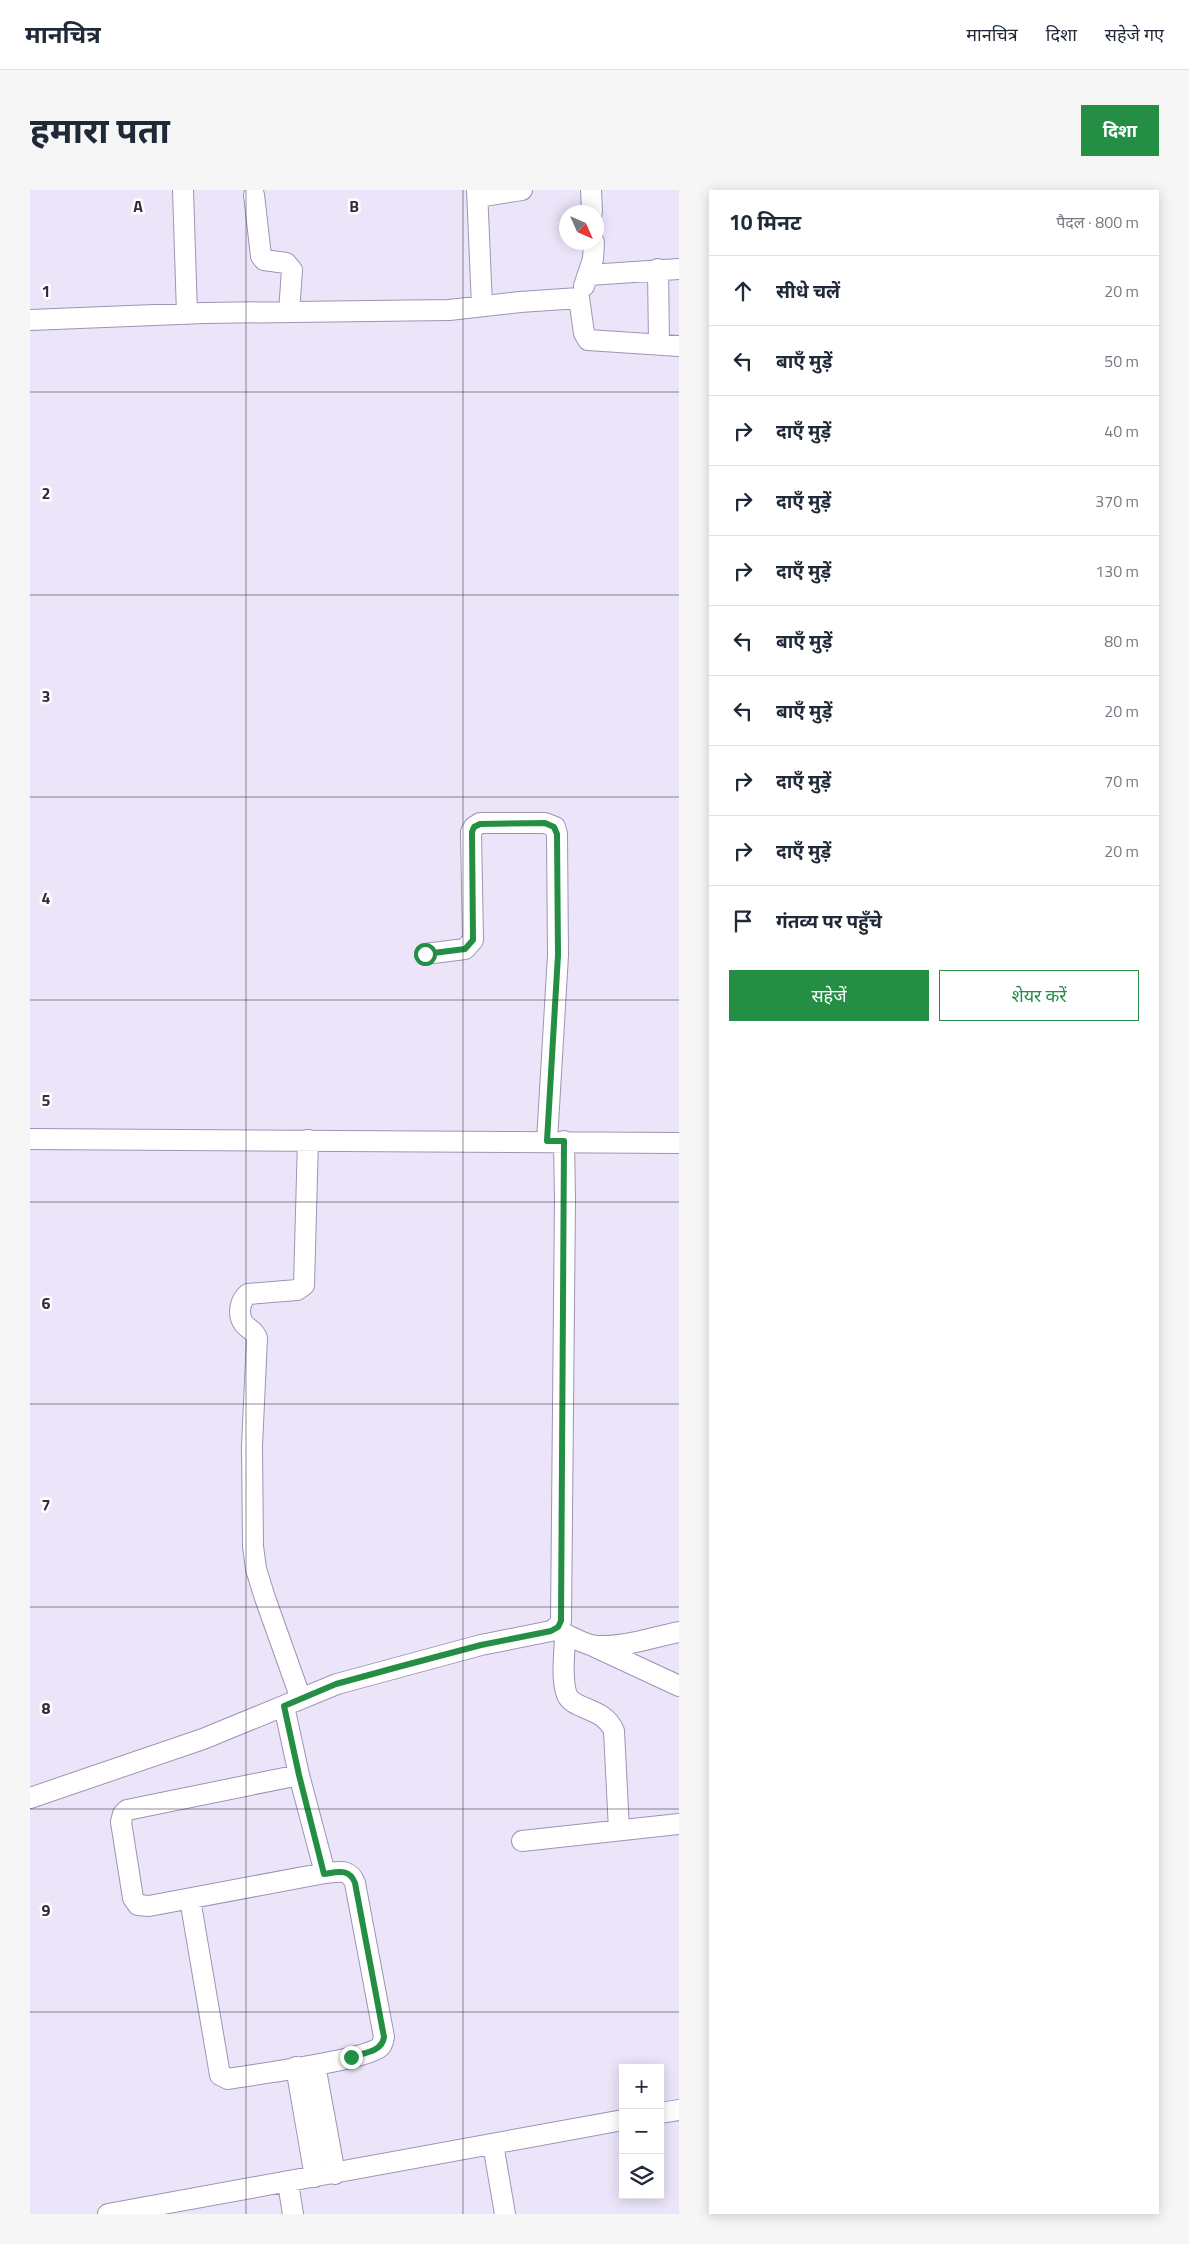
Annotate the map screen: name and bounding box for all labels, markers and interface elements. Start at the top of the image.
text: मानचित्र [25,16,101,52]
text: मानचित्र [966,21,1018,48]
text: दिशा [1046,21,1077,48]
text: सहेजे गए [1105,21,1164,48]
text: हमारा पता [30,103,170,157]
button: दिशा [1081,105,1159,156]
text: A [133,194,143,218]
text: B [349,194,359,218]
north arrow [559,205,604,250]
text: 10 मिनट [729,206,801,238]
text: पैदल · 800 m [1056,210,1139,234]
text: सीधे चलें [776,276,840,305]
icon: ahead [729,277,757,305]
text: 1 [42,279,50,303]
text: 20 m [1104,279,1139,303]
text: बाएँ मुड़ें [776,346,832,375]
icon: left [729,347,757,375]
text: 50 m [1104,349,1139,373]
text: दाएँ मुड़ें [776,416,831,445]
icon: right [729,417,757,445]
text: 40 m [1104,419,1139,443]
text: 2 [42,481,50,505]
text: दाएँ मुड़ें [776,486,831,515]
icon: right [729,487,757,515]
text: 370 m [1095,489,1139,513]
text: दाएँ मुड़ें [776,556,831,585]
icon: right [729,557,757,585]
text: 130 m [1095,559,1139,583]
text: बाएँ मुड़ें [776,626,832,655]
icon: left [729,627,757,655]
text: 80 m [1104,629,1139,653]
text: 3 [42,684,50,708]
text: बाएँ मुड़ें [776,696,832,725]
icon: left [729,697,757,725]
text: 20 m [1104,699,1139,723]
text: दाएँ मुड़ें [776,766,831,795]
icon: right [729,767,757,795]
text: 70 m [1104,769,1139,793]
text: दाएँ मुड़ें [776,836,831,865]
icon: right [729,837,757,865]
text: 20 m [1104,839,1139,863]
text: 4 [42,886,51,910]
text: गंतव्य पर पहुँचे [776,906,882,935]
icon: arrive [729,907,757,935]
route start [414,943,437,966]
button: सहेजें [729,970,929,1021]
button: शेयर करें [939,970,1139,1021]
text: 5 [42,1088,51,1112]
text: 6 [42,1291,51,1315]
text: 7 [42,1493,50,1517]
text: 8 [42,1696,51,1720]
text: 9 [42,1898,51,1922]
route end [340,2046,363,2069]
map controls [619,2064,664,2199]
button: + [619,2064,664,2109]
button: − [619,2109,664,2154]
button: layers [619,2154,664,2199]

